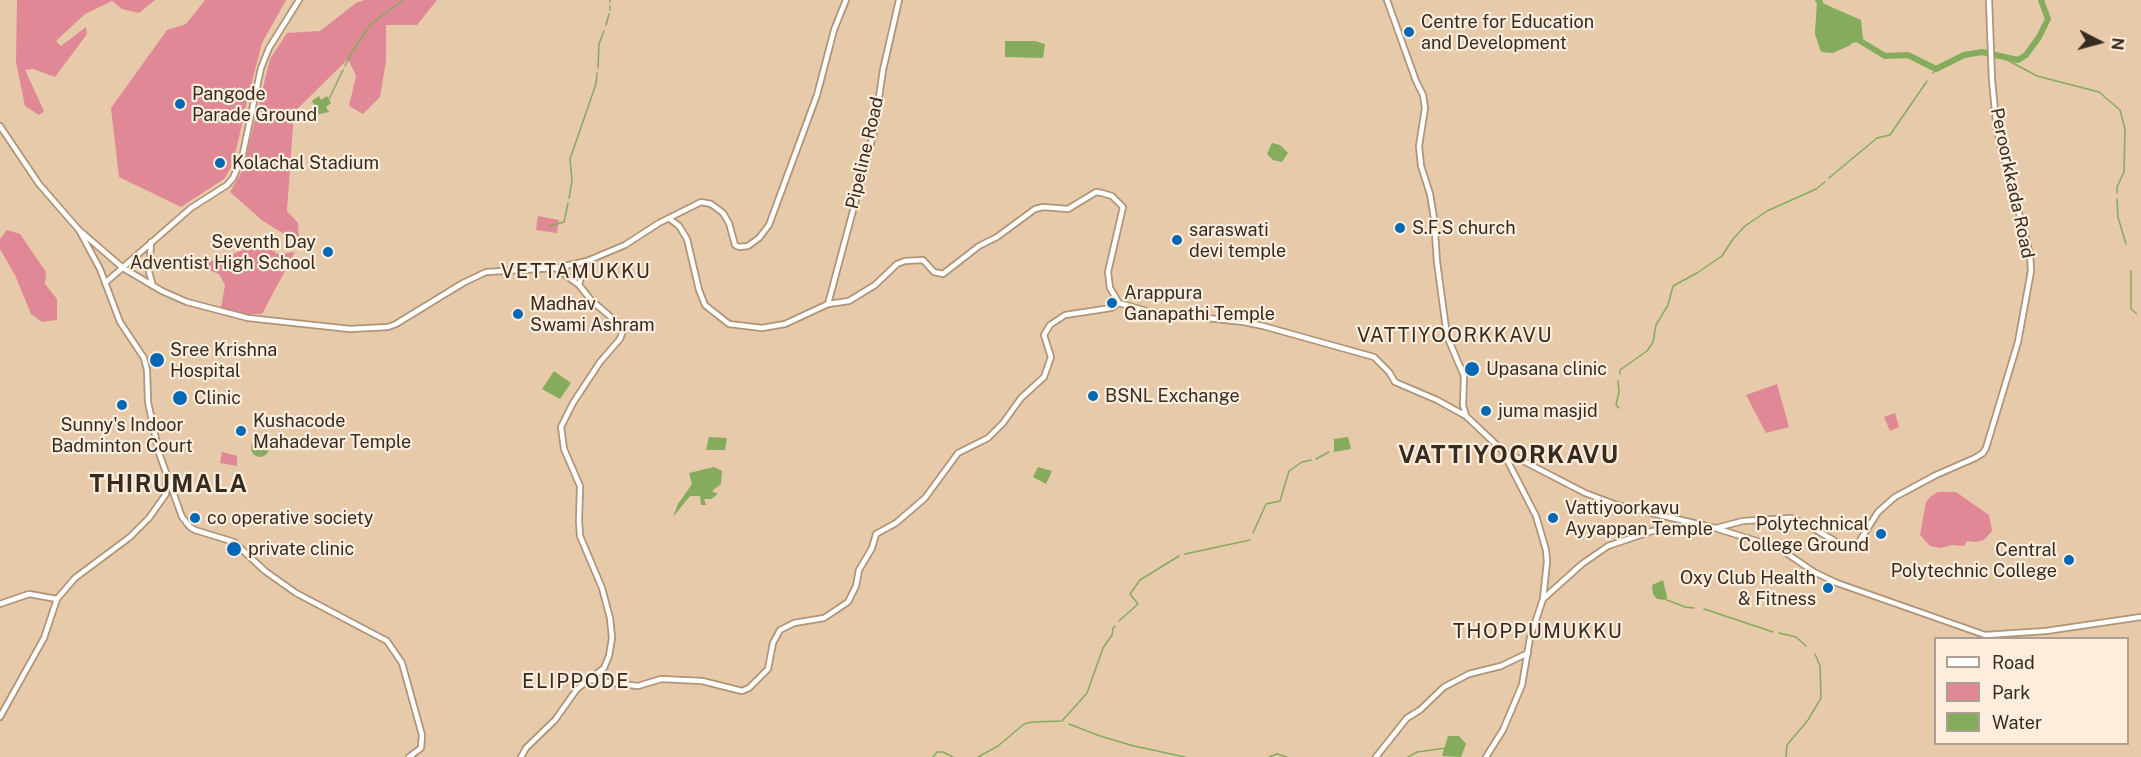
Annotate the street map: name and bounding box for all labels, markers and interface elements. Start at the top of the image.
place label: Centre for Education and Development [1421,11,1594,54]
north arrow [2069,12,2129,72]
marker: Centre for Education and Development [1402,25,1416,39]
text: N [2107,37,2128,51]
place label: Pangode Parade Ground [192,83,317,125]
street label: Pipeline Road [842,95,888,211]
marker: Pangode Parade Ground [173,97,187,111]
street label: Peroorkkada Road [1985,106,2039,260]
place label: Kolachal Stadium [232,152,379,174]
marker: Kolachal Stadium [213,156,227,170]
place label: S.F.S church [1412,217,1516,239]
place label: saraswati devi temple [1189,219,1286,262]
marker: S.F.S church [1393,221,1407,235]
place label: Seventh Day Adventist High School [130,231,316,274]
marker: saraswati devi temple [1170,233,1184,247]
marker: Seventh Day Adventist High School [321,245,335,259]
district label: VETTAMUKKU [501,260,651,284]
place label: Arappura Ganapathi Temple [1124,282,1275,324]
place label: Madhav Swami Ashram [530,293,655,336]
marker: Arappura Ganapathi Temple [1105,296,1119,310]
marker: Madhav Swami Ashram [511,307,525,321]
district label: VATTIYOORKKAVU [1357,324,1553,348]
place label: Sree Krishna Hospital [170,339,277,382]
marker: Sree Krishna Hospital [148,351,166,369]
place label: Upasana clinic [1486,358,1607,380]
marker: Upasana clinic [1463,360,1481,378]
place label: BSNL Exchange [1105,385,1240,407]
place label: Clinic [194,387,241,409]
marker: Clinic [171,389,189,407]
marker: BSNL Exchange [1086,389,1100,403]
marker: Sunny's Indoor Badminton Court [115,398,129,412]
place label: juma masjid [1498,400,1598,422]
marker: juma masjid [1479,404,1493,418]
place label: Kushacode Mahadevar Temple [253,410,411,452]
place label: Sunny's Indoor Badminton Court [51,414,193,456]
marker: Kushacode Mahadevar Temple [234,424,248,438]
district label: VATTIYOORKAVU [1398,442,1620,470]
district label: THIRUMALA [90,471,248,499]
place label: Vattiyoorkavu Ayyappan Temple [1565,497,1713,540]
place label: co operative society [207,507,373,529]
marker: co operative society [188,511,202,525]
marker: Vattiyoorkavu Ayyappan Temple [1546,511,1560,525]
place label: Polytechnical College Ground [1739,513,1869,556]
marker: Polytechnical College Ground [1874,527,1888,541]
place label: private clinic [248,538,354,560]
place label: Central Polytechnic College [1891,539,2057,582]
marker: private clinic [225,540,243,558]
marker: Central Polytechnic College [2062,553,2076,567]
place label: Oxy Club Health & Fitness [1680,567,1816,610]
marker: Oxy Club Health & Fitness [1821,581,1835,595]
district label: THOPPUMUKKU [1453,620,1623,644]
legend [1934,637,2129,745]
text: Road [1992,652,2035,673]
district label: ELIPPODE [522,670,630,694]
text: Park [1992,682,2030,703]
text: Water [1992,712,2042,733]

